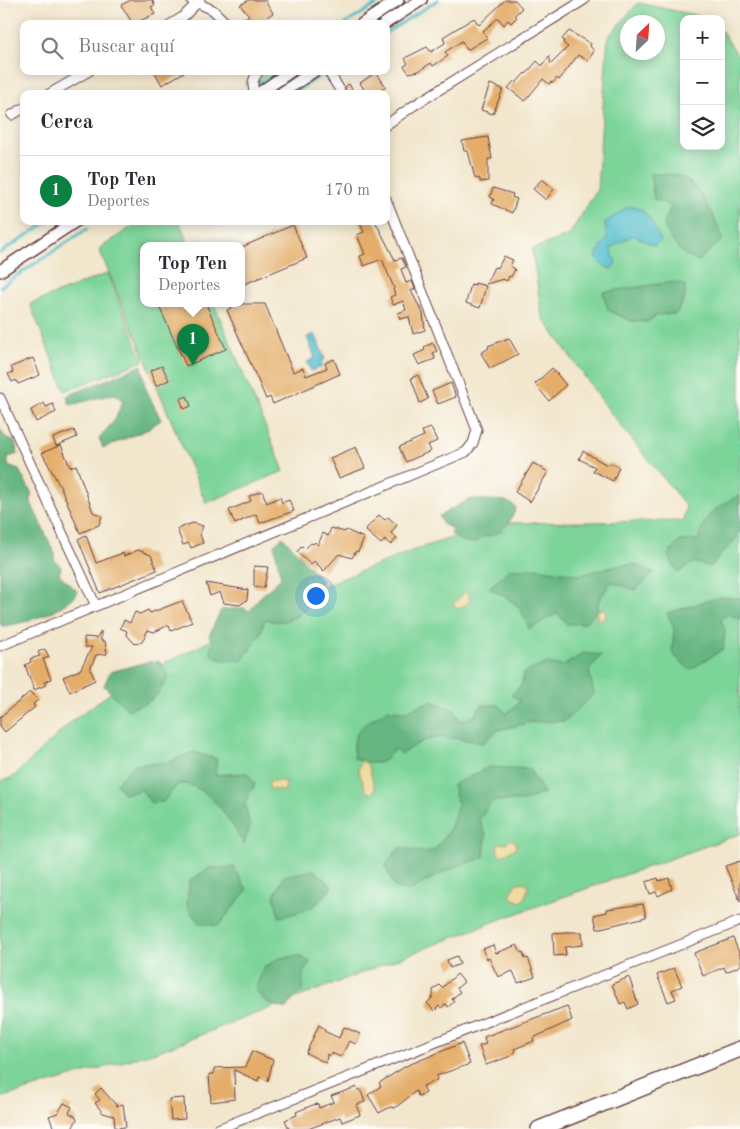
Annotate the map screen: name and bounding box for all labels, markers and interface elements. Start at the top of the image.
north arrow [620,15,665,60]
map controls [680,15,725,150]
button: + [680,15,725,60]
search box [20,20,390,75]
icon: search [38,34,66,62]
text: Buscar aquí [78,38,174,57]
button: − [680,60,725,105]
button: layers [680,105,725,150]
text: Cerca [40,112,93,133]
text: Top Ten [87,171,157,190]
text: 1 [51,183,61,199]
text: 170 m [325,183,370,199]
text: Deportes [87,194,150,210]
popup [140,242,245,307]
text: Top Ten [158,255,227,274]
text: Deportes [158,278,220,294]
pin: 1 [177,324,209,365]
your location [303,583,329,609]

